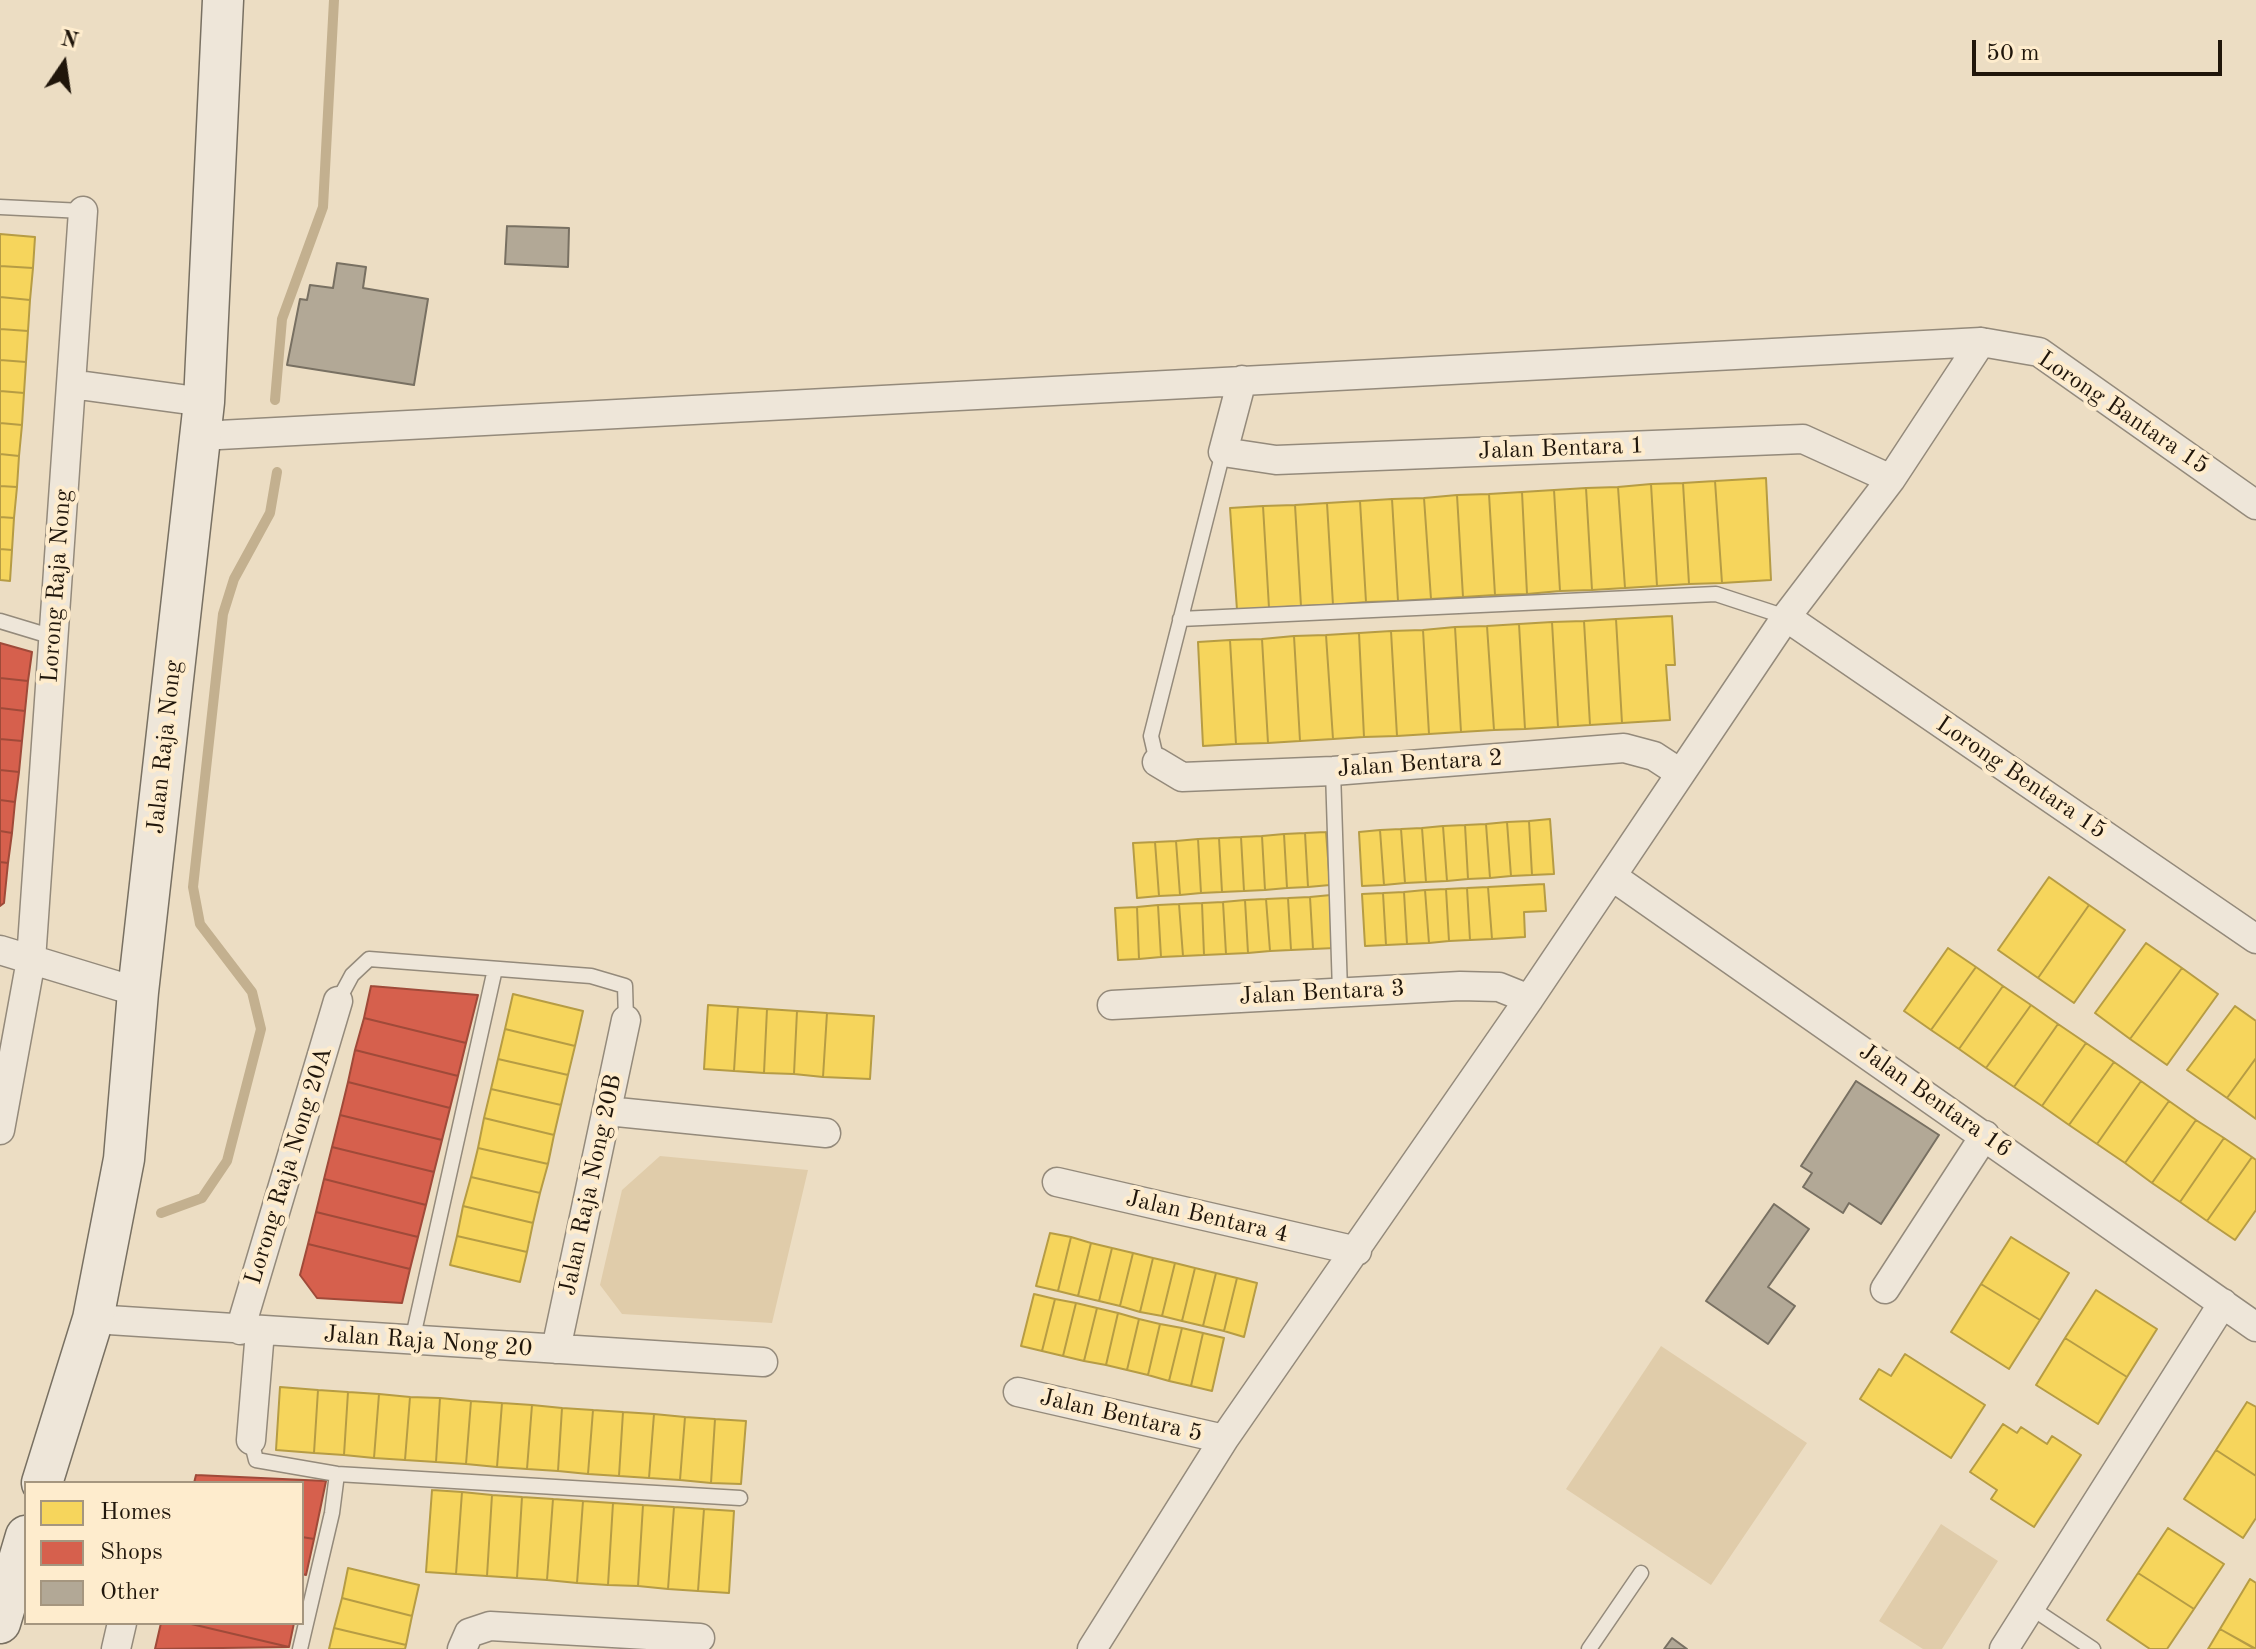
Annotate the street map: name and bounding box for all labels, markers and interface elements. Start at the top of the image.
north arrow [24,24,104,104]
scale bar [1976,24,2226,74]
text: N [59,28,80,53]
text: 50 m [1986,42,2040,66]
street label: Lorong Bantara 15 [2032,345,2214,481]
street label: Jalan Bentara 1 [1478,432,1644,466]
street label: Lorong Raja Nong [36,488,78,684]
street label: Jalan Raja Nong [142,659,188,835]
street label: Lorong Bentara 15 [1930,710,2112,846]
street label: Jalan Bentara 2 [1336,744,1504,784]
street label: Jalan Bentara 3 [1238,974,1406,1012]
street label: Jalan Bentara 16 [1853,1038,2017,1164]
street label: Lorong Raja Nong 20A [239,1044,339,1288]
street label: Jalan Raja Nong 20B [553,1072,629,1298]
street label: Jalan Bentara 4 [1123,1184,1291,1250]
street label: Jalan Raja Nong 20 [323,1320,533,1364]
street label: Jalan Bentara 5 [1037,1383,1205,1449]
legend [24,1481,304,1625]
text: Homes [100,1501,171,1525]
text: Shops [100,1541,163,1565]
text: Other [100,1581,159,1605]

